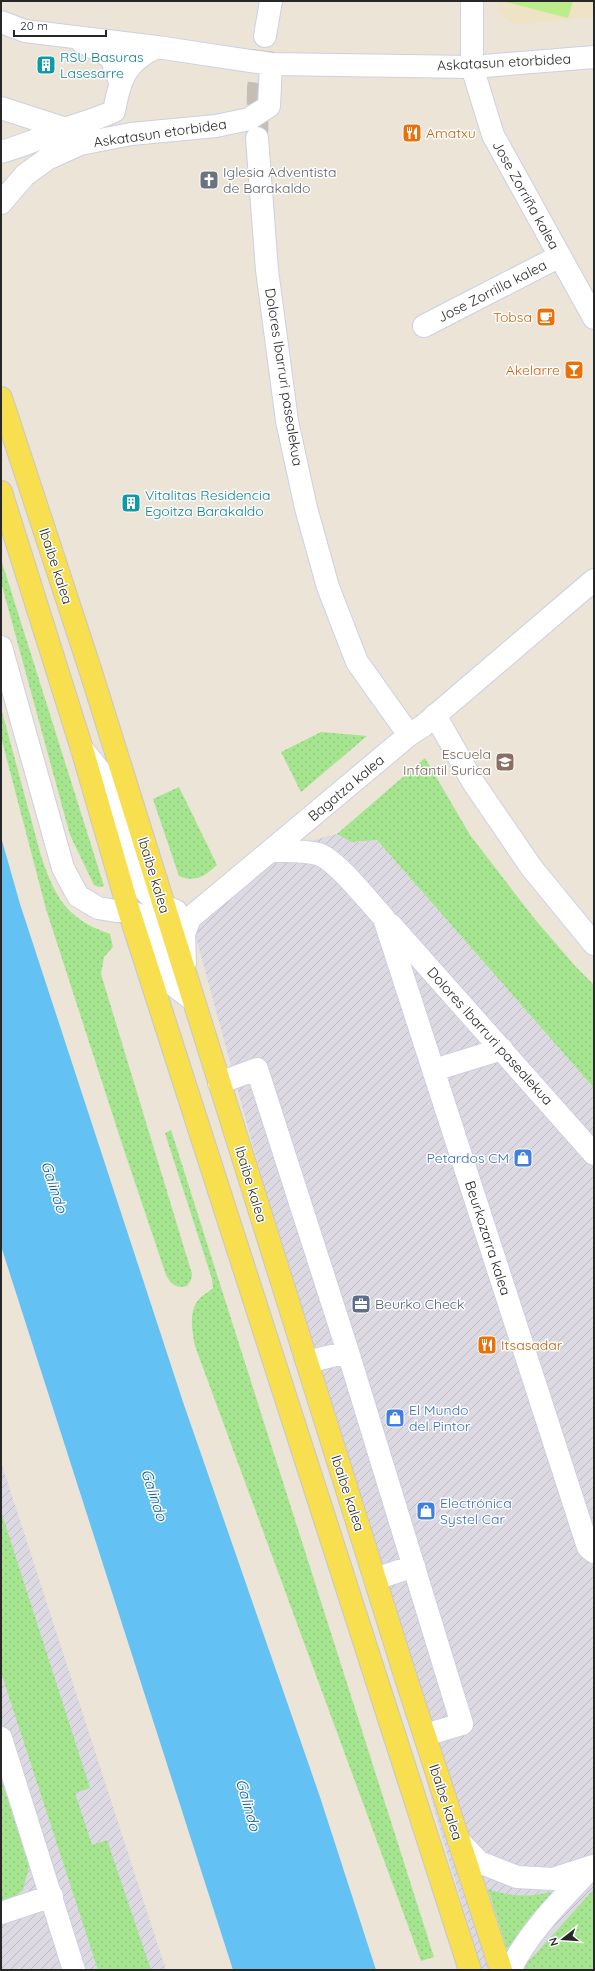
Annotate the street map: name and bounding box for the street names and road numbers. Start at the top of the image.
street label: Askatasun etorbidea [437,50,571,74]
street label: Askatasun etorbidea [92,115,228,151]
street label: Jose Zorriña kalea [489,137,563,253]
street label: Jose Zorrilla kalea [434,256,550,326]
street label: Dolores Ibarruri pasealekua [261,287,307,467]
street label: Ibaibe kalea [35,526,77,606]
street label: Bagatza kalea [304,751,388,825]
street label: Ibaibe kalea [134,835,174,915]
street label: Dolores Ibarruri pasealekua [423,963,557,1109]
street label: Ibaibe kalea [231,1144,271,1224]
street label: Beurkozarra kalea [461,1178,515,1298]
street label: Ibaibe kalea [327,1453,369,1533]
street label: Ibaibe kalea [425,1762,467,1842]

